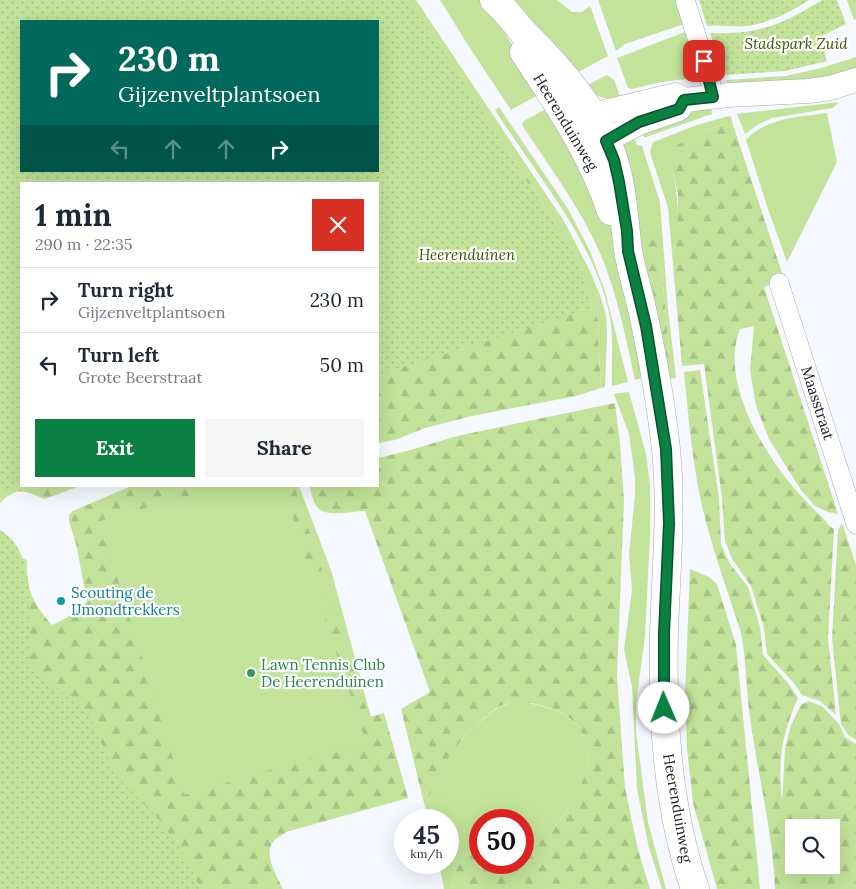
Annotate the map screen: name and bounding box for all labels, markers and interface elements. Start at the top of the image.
park label: Stadspark Zuid [744,34,848,53]
text: 230 m [118,36,220,81]
icon: right [35,40,100,105]
pin [683,40,725,82]
icon: arrive [690,47,718,75]
street label: Heerenduinweg [529,70,603,175]
text: Gijzenveltplantsoen [118,80,321,108]
icon: left [106,135,134,163]
icon: ahead [159,135,187,163]
icon: ahead [212,135,240,163]
icon: right [265,135,293,163]
text: 1 min [35,196,112,234]
button: close [312,199,364,251]
text: 290 m · 22:35 [35,234,133,254]
park label: Heerenduinen [419,245,516,264]
text: Turn right [78,278,174,302]
icon: right [35,286,63,314]
text: 230 m [310,288,364,312]
text: Gijzenveltplantsoen [78,302,225,322]
text: Turn left [78,343,159,367]
icon: left [35,351,63,379]
text: 50 m [320,353,364,377]
street label: Maasstraat [797,364,839,443]
text: Grote Beerstraat [78,367,203,387]
button: Exit [35,419,195,477]
button: Share [205,419,364,477]
place label: Scouting de IJmondtrekkers [71,583,180,619]
marker: Scouting de IJmondtrekkers [55,595,67,607]
place label: Lawn Tennis Club De Heerenduinen [261,655,385,691]
marker: Lawn Tennis Club De Heerenduinen [245,667,257,679]
position arrow [637,681,689,733]
street label: Heerenduinweg [659,752,697,865]
speed limit sign: 50 [469,809,534,874]
text: 45 [413,819,440,851]
map controls [785,819,840,874]
button: search [785,819,840,874]
text: km/h [410,846,443,861]

